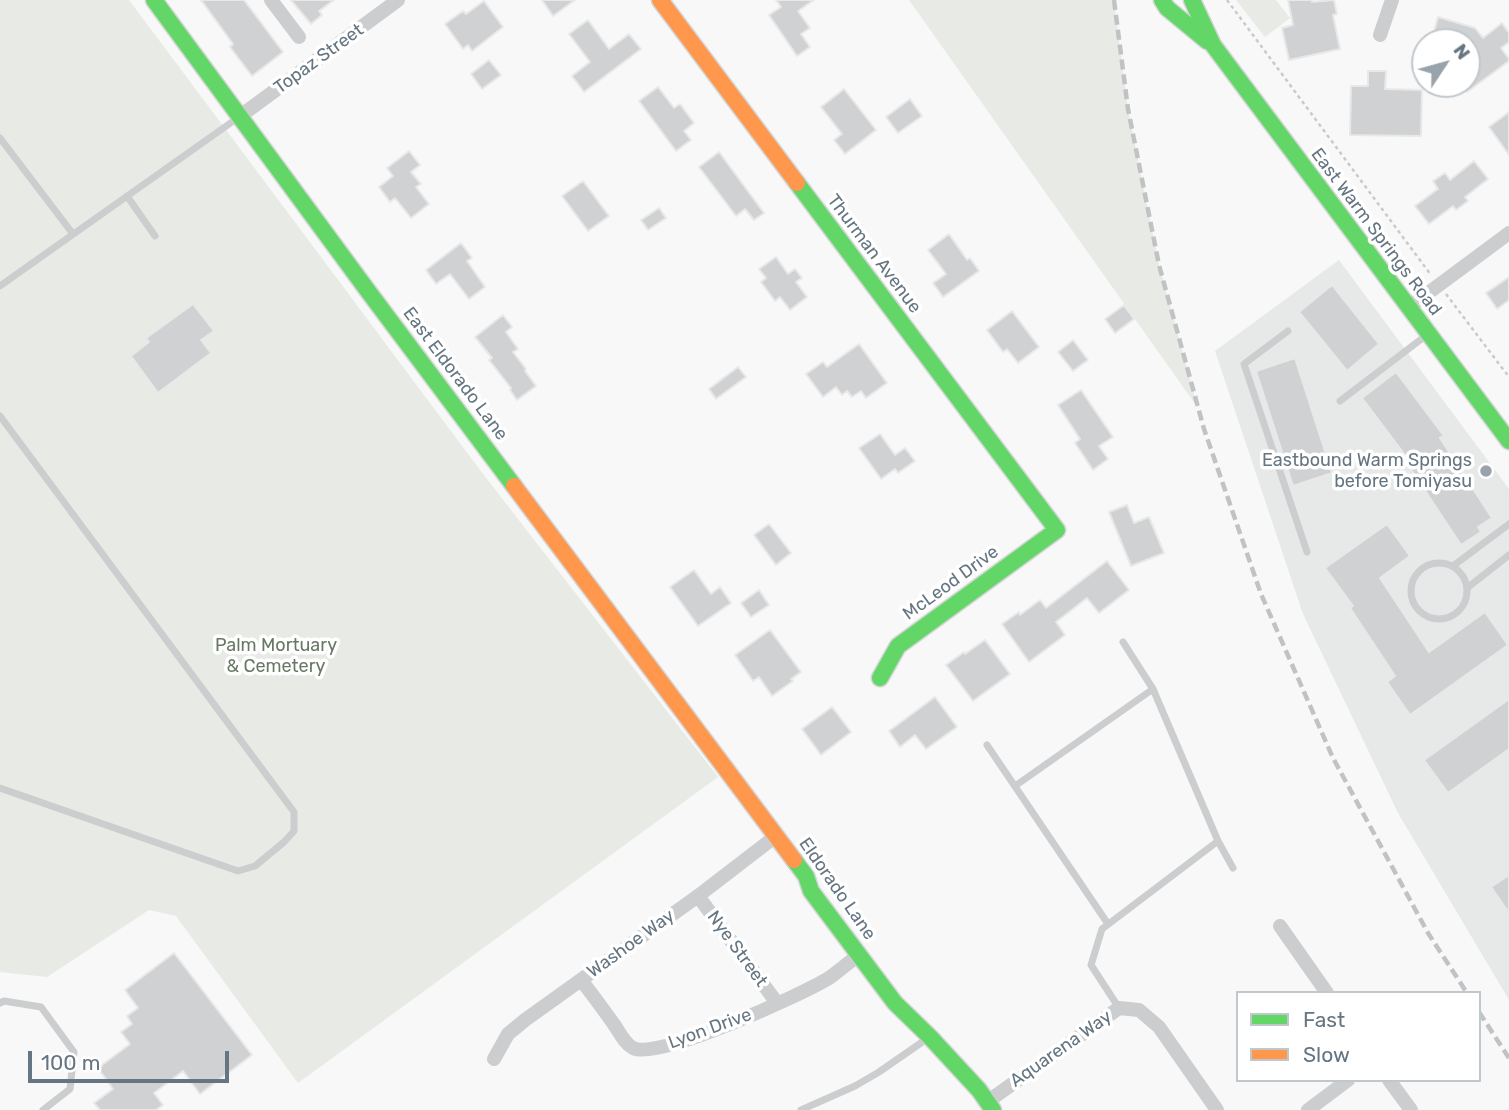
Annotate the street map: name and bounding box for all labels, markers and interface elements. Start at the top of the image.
street label: Topaz Street [270,19,368,99]
north arrow [1411,28,1481,98]
text: N [1448,39,1475,64]
street label: East Warm Springs Road [1306,144,1446,320]
street label: Thurman Avenue [822,190,926,318]
street label: East Eldorado Lane [398,303,512,445]
place label: Eastbound Warm Springs before Tomiyasu [1262,450,1472,492]
marker: Eastbound Warm Springs before Tomiyasu [1478,463,1494,479]
street label: McLeod Drive [899,541,1003,625]
park label: Palm Mortuary & Cemetery [215,635,337,678]
street label: Eldorado Lane [794,834,880,944]
street label: Washoe Way [583,905,679,983]
street label: Nye Street [702,907,772,991]
legend [1236,991,1481,1082]
street label: Lyon Drive [665,1004,755,1054]
street label: Aquarena Way [1006,1006,1116,1092]
text: Fast [1303,1007,1345,1032]
scale bar [32,1036,233,1080]
text: Slow [1303,1042,1350,1067]
text: 100 m [41,1050,100,1075]

